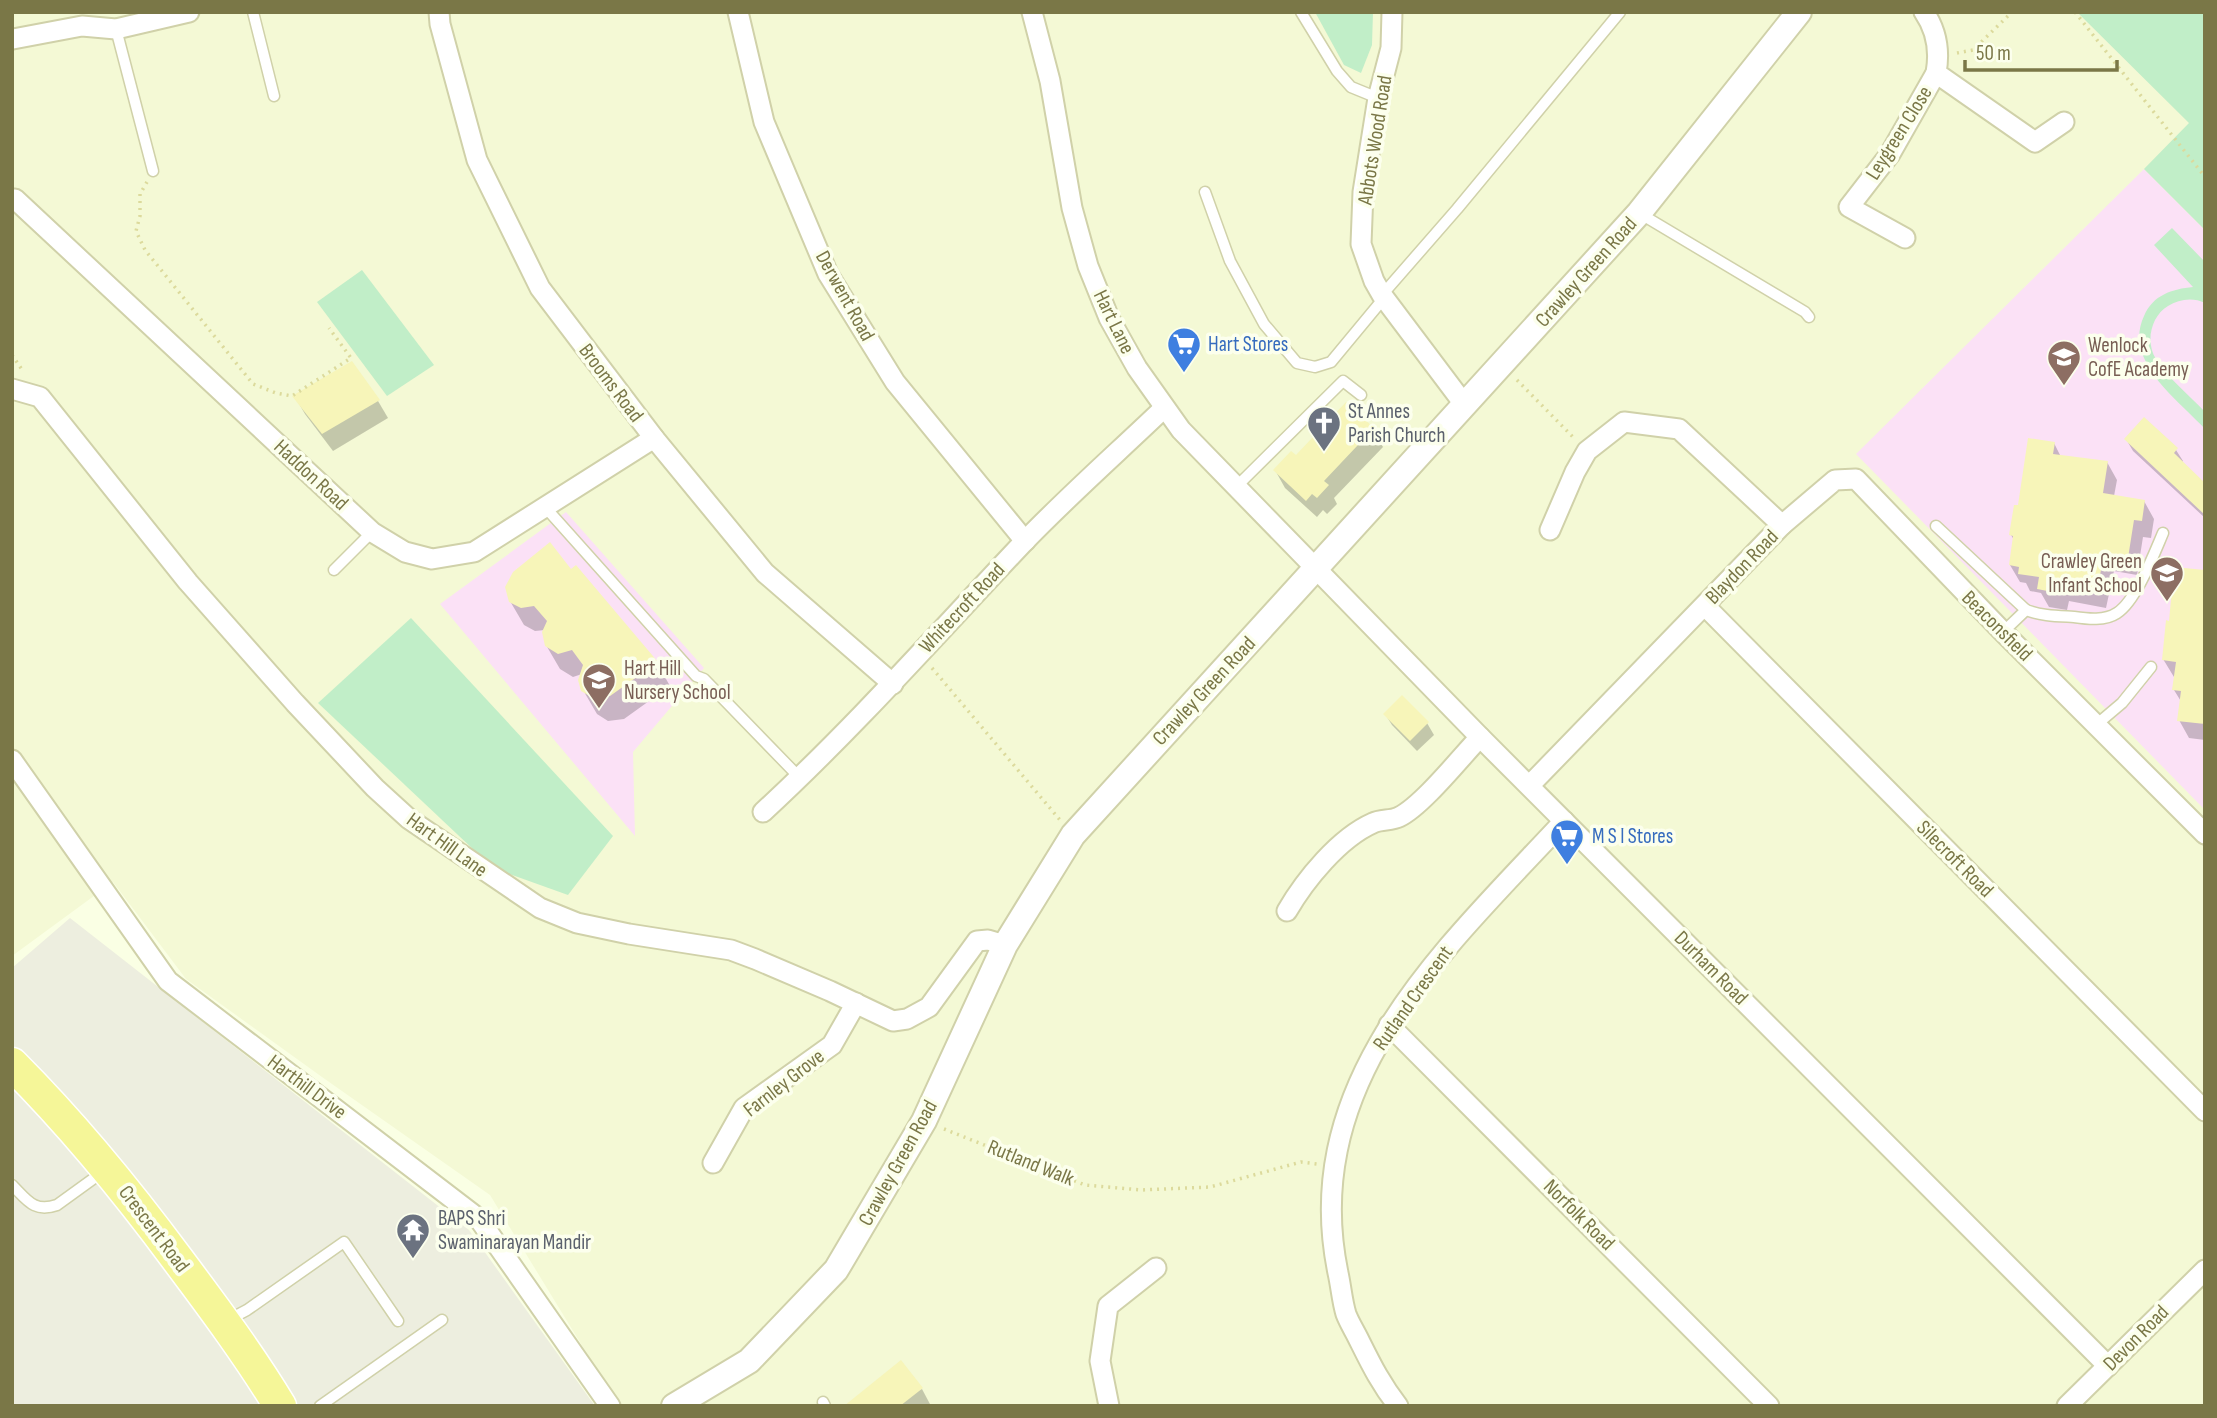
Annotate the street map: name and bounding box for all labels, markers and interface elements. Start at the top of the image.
scale bar [1965,28,2117,72]
text: 50 m [1976,41,2011,66]
street label: Abbots Wood Road [1352,74,1398,207]
street label: Leygreen Close [1860,82,1938,184]
street label: Crawley Green Road [1530,212,1642,332]
street label: Derwent Road [810,247,880,345]
street label: Hart Lane [1088,286,1140,358]
supermarket icon: Hart Stores [1165,325,1203,374]
place label: Hart Stores [1208,332,1288,357]
place label: Wenlock CofE Academy [2088,333,2189,382]
school or university icon: Wenlock CofE Academy [2045,338,2083,387]
street label: Brooms Road [573,339,649,427]
place label: St Annes Parish Church [1348,399,1446,448]
church icon: St Annes Parish Church [1305,404,1343,453]
street label: Haddon Road [269,434,353,516]
street label: Blaydon Road [1700,525,1784,609]
place label: Crawley Green Infant School [2041,549,2142,598]
school or university icon: Crawley Green Infant School [2148,554,2186,603]
street label: Whitecroft Road [914,558,1010,658]
street label: Beaconsfield [1956,585,2038,667]
street label: Crawley Green Road [1147,631,1261,751]
place label: Hart Hill Nursery School [624,656,731,705]
school or university icon: Hart Hill Nursery School [580,661,618,710]
street label: Hart Hill Lane [402,807,492,883]
street label: Silecroft Road [1911,815,1999,903]
supermarket icon: M S I Stores [1548,817,1586,866]
place label: M S I Stores [1592,824,1673,849]
street label: Durham Road [1669,926,1753,1010]
street label: Rutland Crescent [1368,941,1458,1055]
street label: Farnley Grove [739,1044,829,1122]
street label: Harthill Drive [263,1049,351,1125]
street label: Crawley Green Road [853,1096,943,1230]
street label: Rutland Walk [984,1134,1078,1192]
street label: Norfolk Road [1538,1174,1620,1256]
street label: Crescent Road [113,1181,195,1277]
place label: BAPS Shri Swaminarayan Mandir [438,1206,591,1255]
temple icon: BAPS Shri Swaminarayan Mandir [394,1211,432,1260]
street label: Devon Road [2098,1300,2174,1376]

